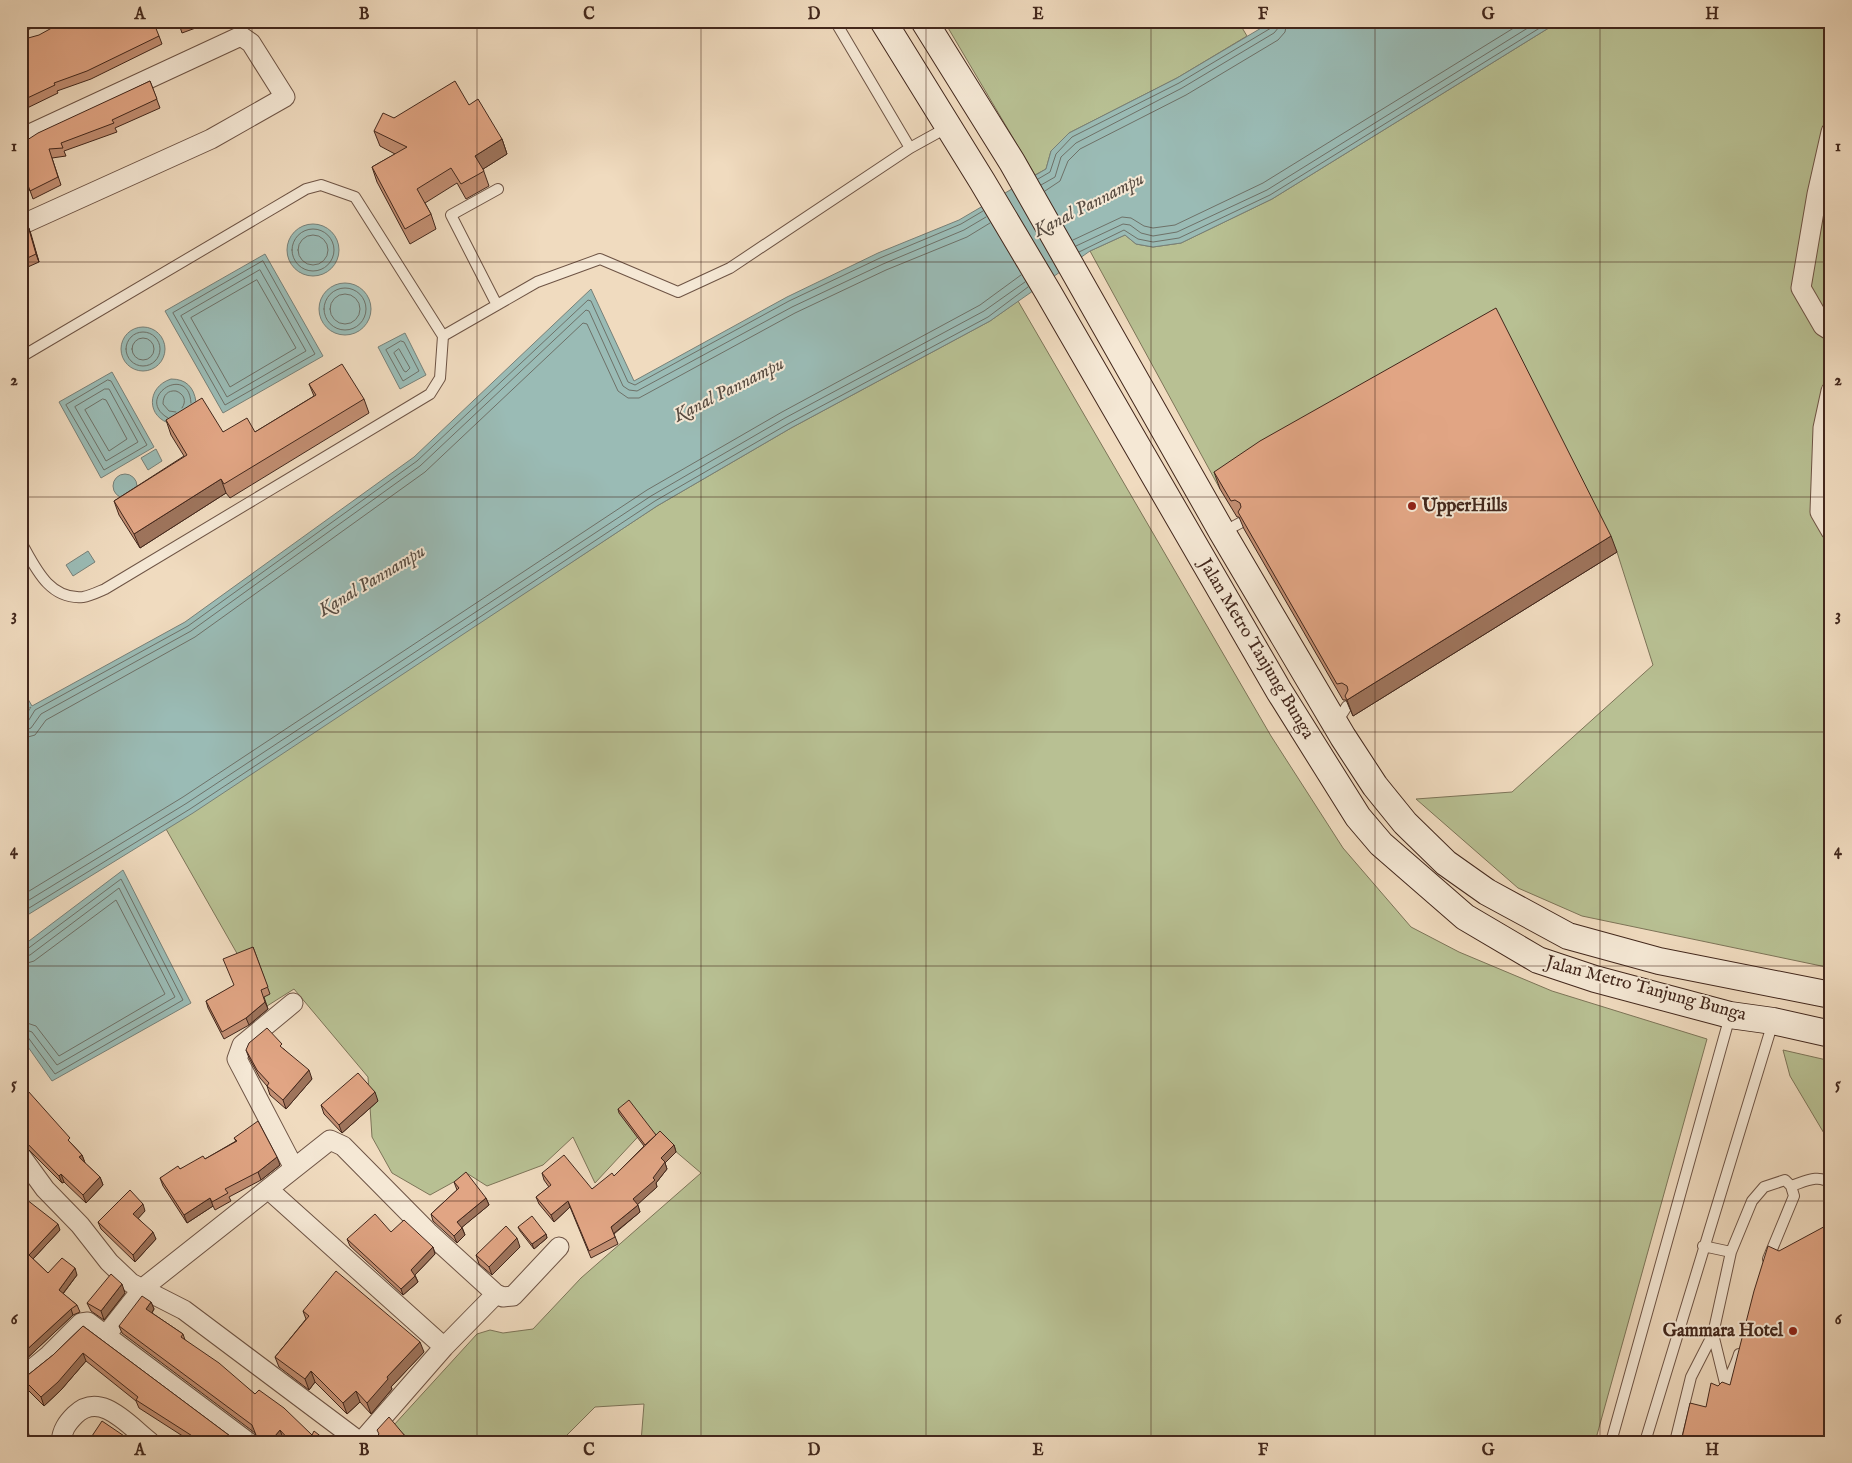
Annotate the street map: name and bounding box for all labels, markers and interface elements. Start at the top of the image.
text: A [134,5,147,25]
text: B [359,5,370,25]
text: C [583,5,595,25]
text: D [808,5,821,25]
text: E [1032,5,1044,25]
text: F [1258,5,1269,25]
text: G [1482,5,1495,25]
text: H [1705,5,1719,25]
text: 1 [11,137,17,157]
text: 1 [1835,137,1841,157]
water label: Kanal Pannampu [1029,167,1148,244]
water label: Kanal Pannampu [669,352,788,429]
text: 2 [10,371,18,391]
text: 2 [1834,371,1842,391]
place label: UpperHills [1421,495,1508,518]
marker: UpperHills [1406,500,1418,512]
water label: Kanal Pannampu [313,540,430,623]
street label: Jalan Metro Tanjung Bunga [1192,553,1319,744]
text: 3 [11,606,17,626]
text: 3 [1835,606,1841,626]
text: 4 [10,841,19,861]
text: 4 [1834,841,1843,861]
street label: Jalan Metro Tanjung Bunga [1541,951,1749,1027]
text: 5 [11,1075,17,1095]
text: 5 [1835,1075,1841,1095]
text: 6 [11,1310,19,1330]
text: 6 [1835,1310,1843,1330]
place label: Gammara Hotel [1663,1320,1784,1343]
marker: Gammara Hotel [1787,1325,1799,1337]
text: A [134,1441,147,1461]
text: B [359,1441,370,1461]
text: C [583,1441,595,1461]
text: D [808,1441,821,1461]
text: E [1032,1441,1044,1461]
text: F [1258,1441,1269,1461]
text: G [1482,1441,1495,1461]
text: H [1705,1441,1719,1461]

